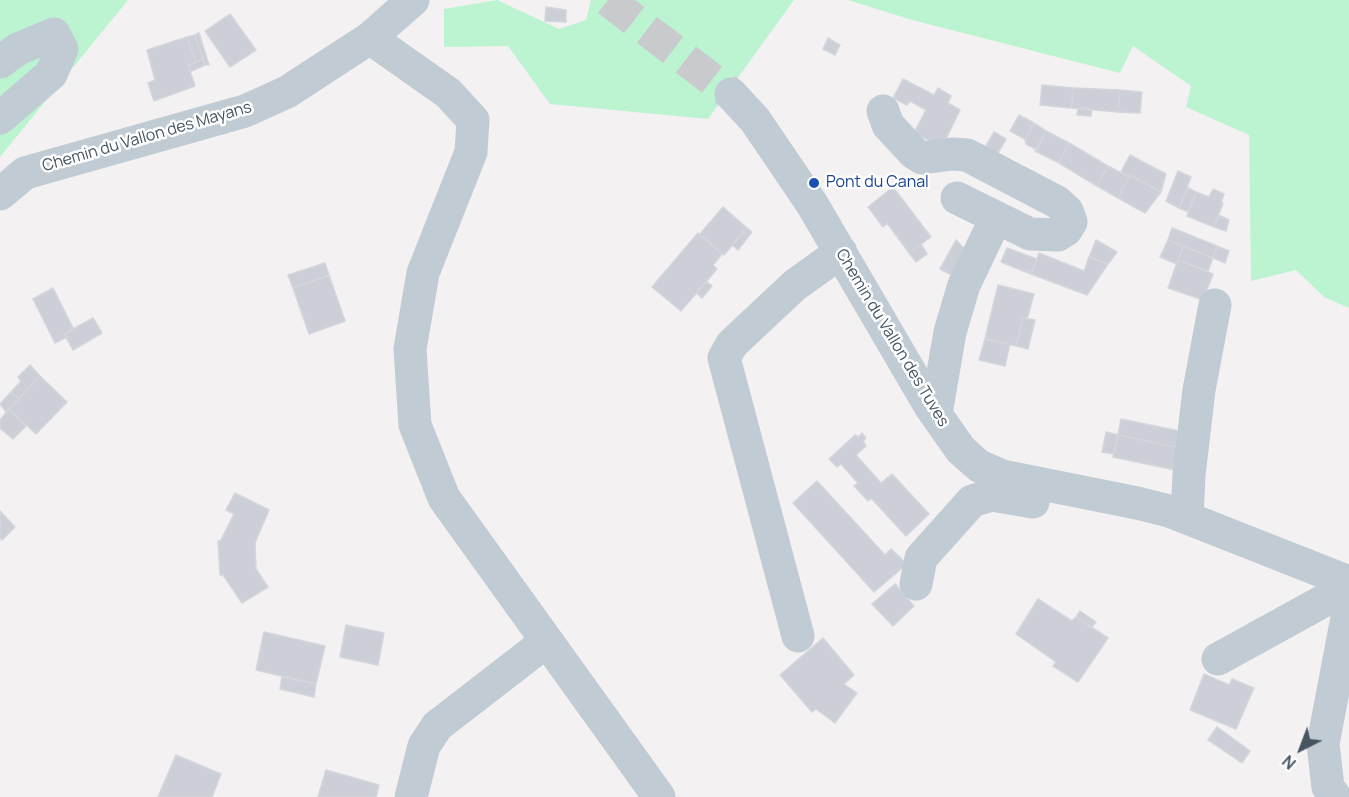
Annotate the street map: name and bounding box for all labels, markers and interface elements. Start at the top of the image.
street label: Chemin du Vallon des Mayans [40,98,254,176]
place label: Pont du Canal [826,173,929,193]
marker: Pont du Canal [807,176,821,190]
street label: Chemin du Vallon des Tuves [831,246,953,430]
north arrow [1271,719,1331,779]
text: N [1277,750,1301,774]

